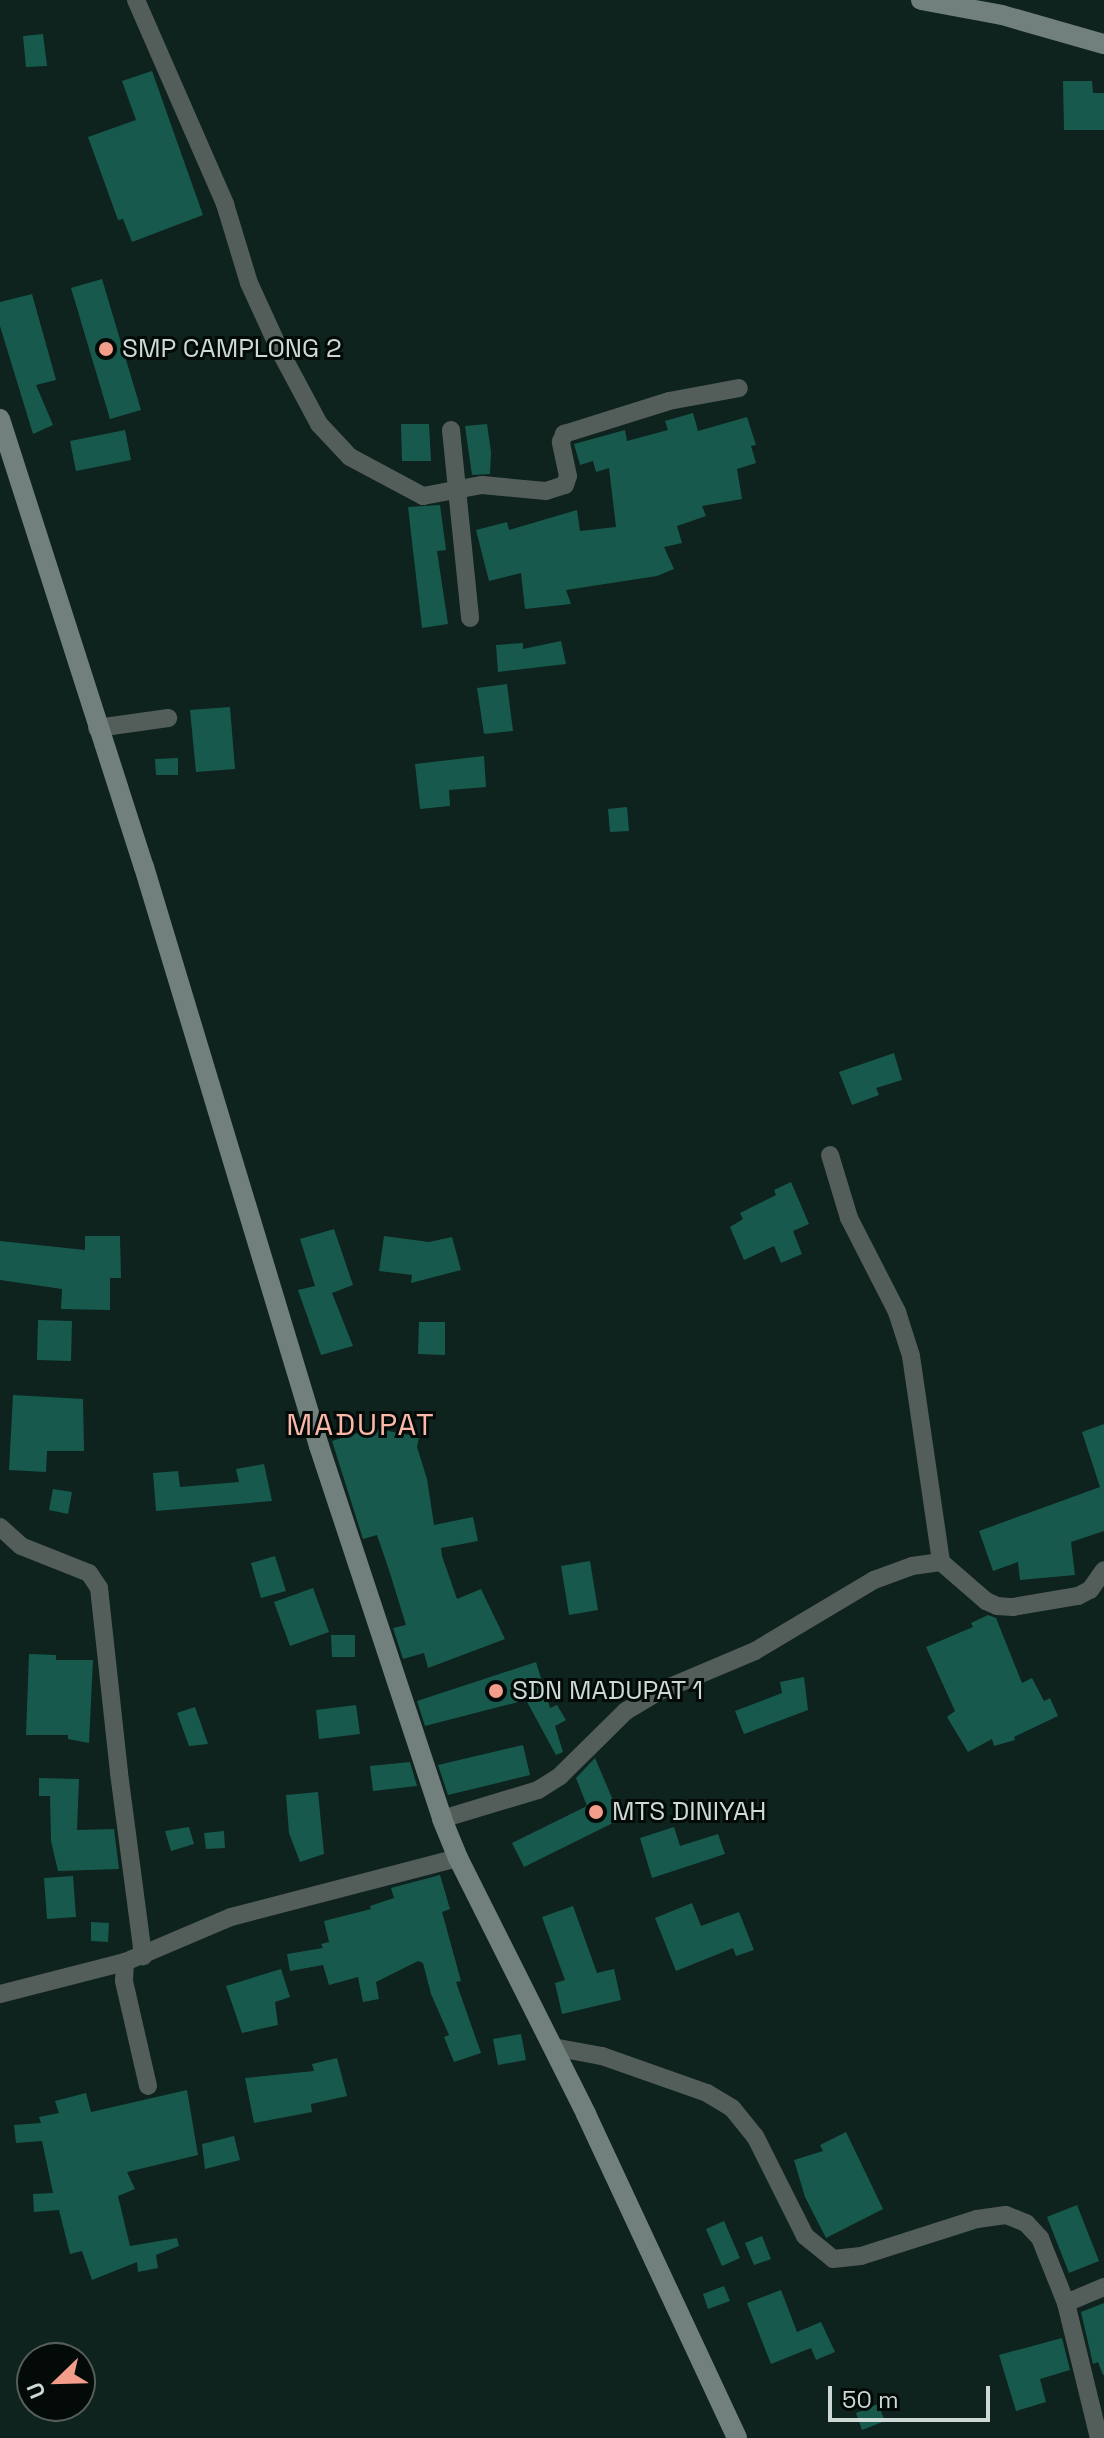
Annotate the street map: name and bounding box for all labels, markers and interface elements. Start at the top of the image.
place label: SMP CAMPLONG 2 [122,333,342,365]
marker: SMP CAMPLONG 2 [97,340,115,358]
district label: MADUPAT [286,1407,436,1443]
place label: SDN MADUPAT 1 [512,1675,704,1707]
marker: SDN MADUPAT 1 [487,1682,505,1700]
place label: MTS DINIYAH [612,1796,766,1828]
marker: MTS DINIYAH [587,1803,605,1821]
north arrow [16,2342,96,2422]
scale bar [832,2370,994,2420]
text: U [20,2378,52,2403]
text: 50 m [842,2384,899,2415]

